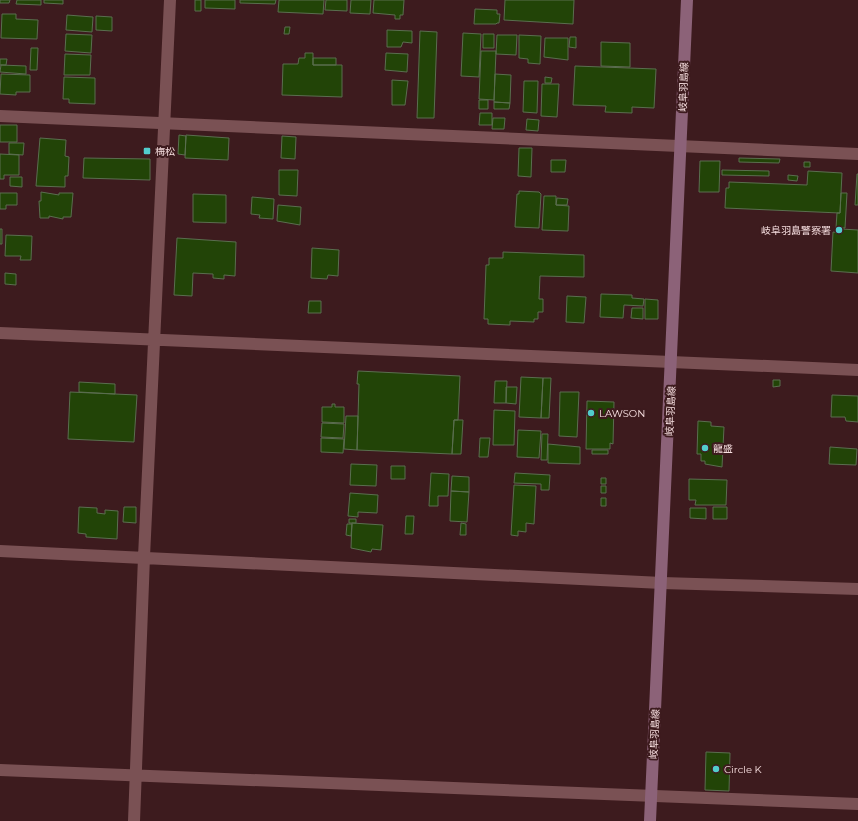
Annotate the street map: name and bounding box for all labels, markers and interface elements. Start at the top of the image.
street label: 岐阜羽島線 [676,62,691,112]
place label: 梅松 [155,145,175,158]
marker: 梅松 [142,146,152,156]
place label: 岐阜羽島警察署 [761,224,831,237]
marker: 岐阜羽島警察署 [834,225,844,235]
street label: 岐阜羽島線 [663,386,678,436]
place label: LAWSON [599,407,645,420]
marker: LAWSON [586,408,596,418]
place label: 龍盛 [713,442,733,455]
marker: 龍盛 [700,443,710,453]
street label: 岐阜羽島線 [647,709,662,759]
place label: Circle K [724,763,763,776]
marker: Circle K [711,764,721,774]

